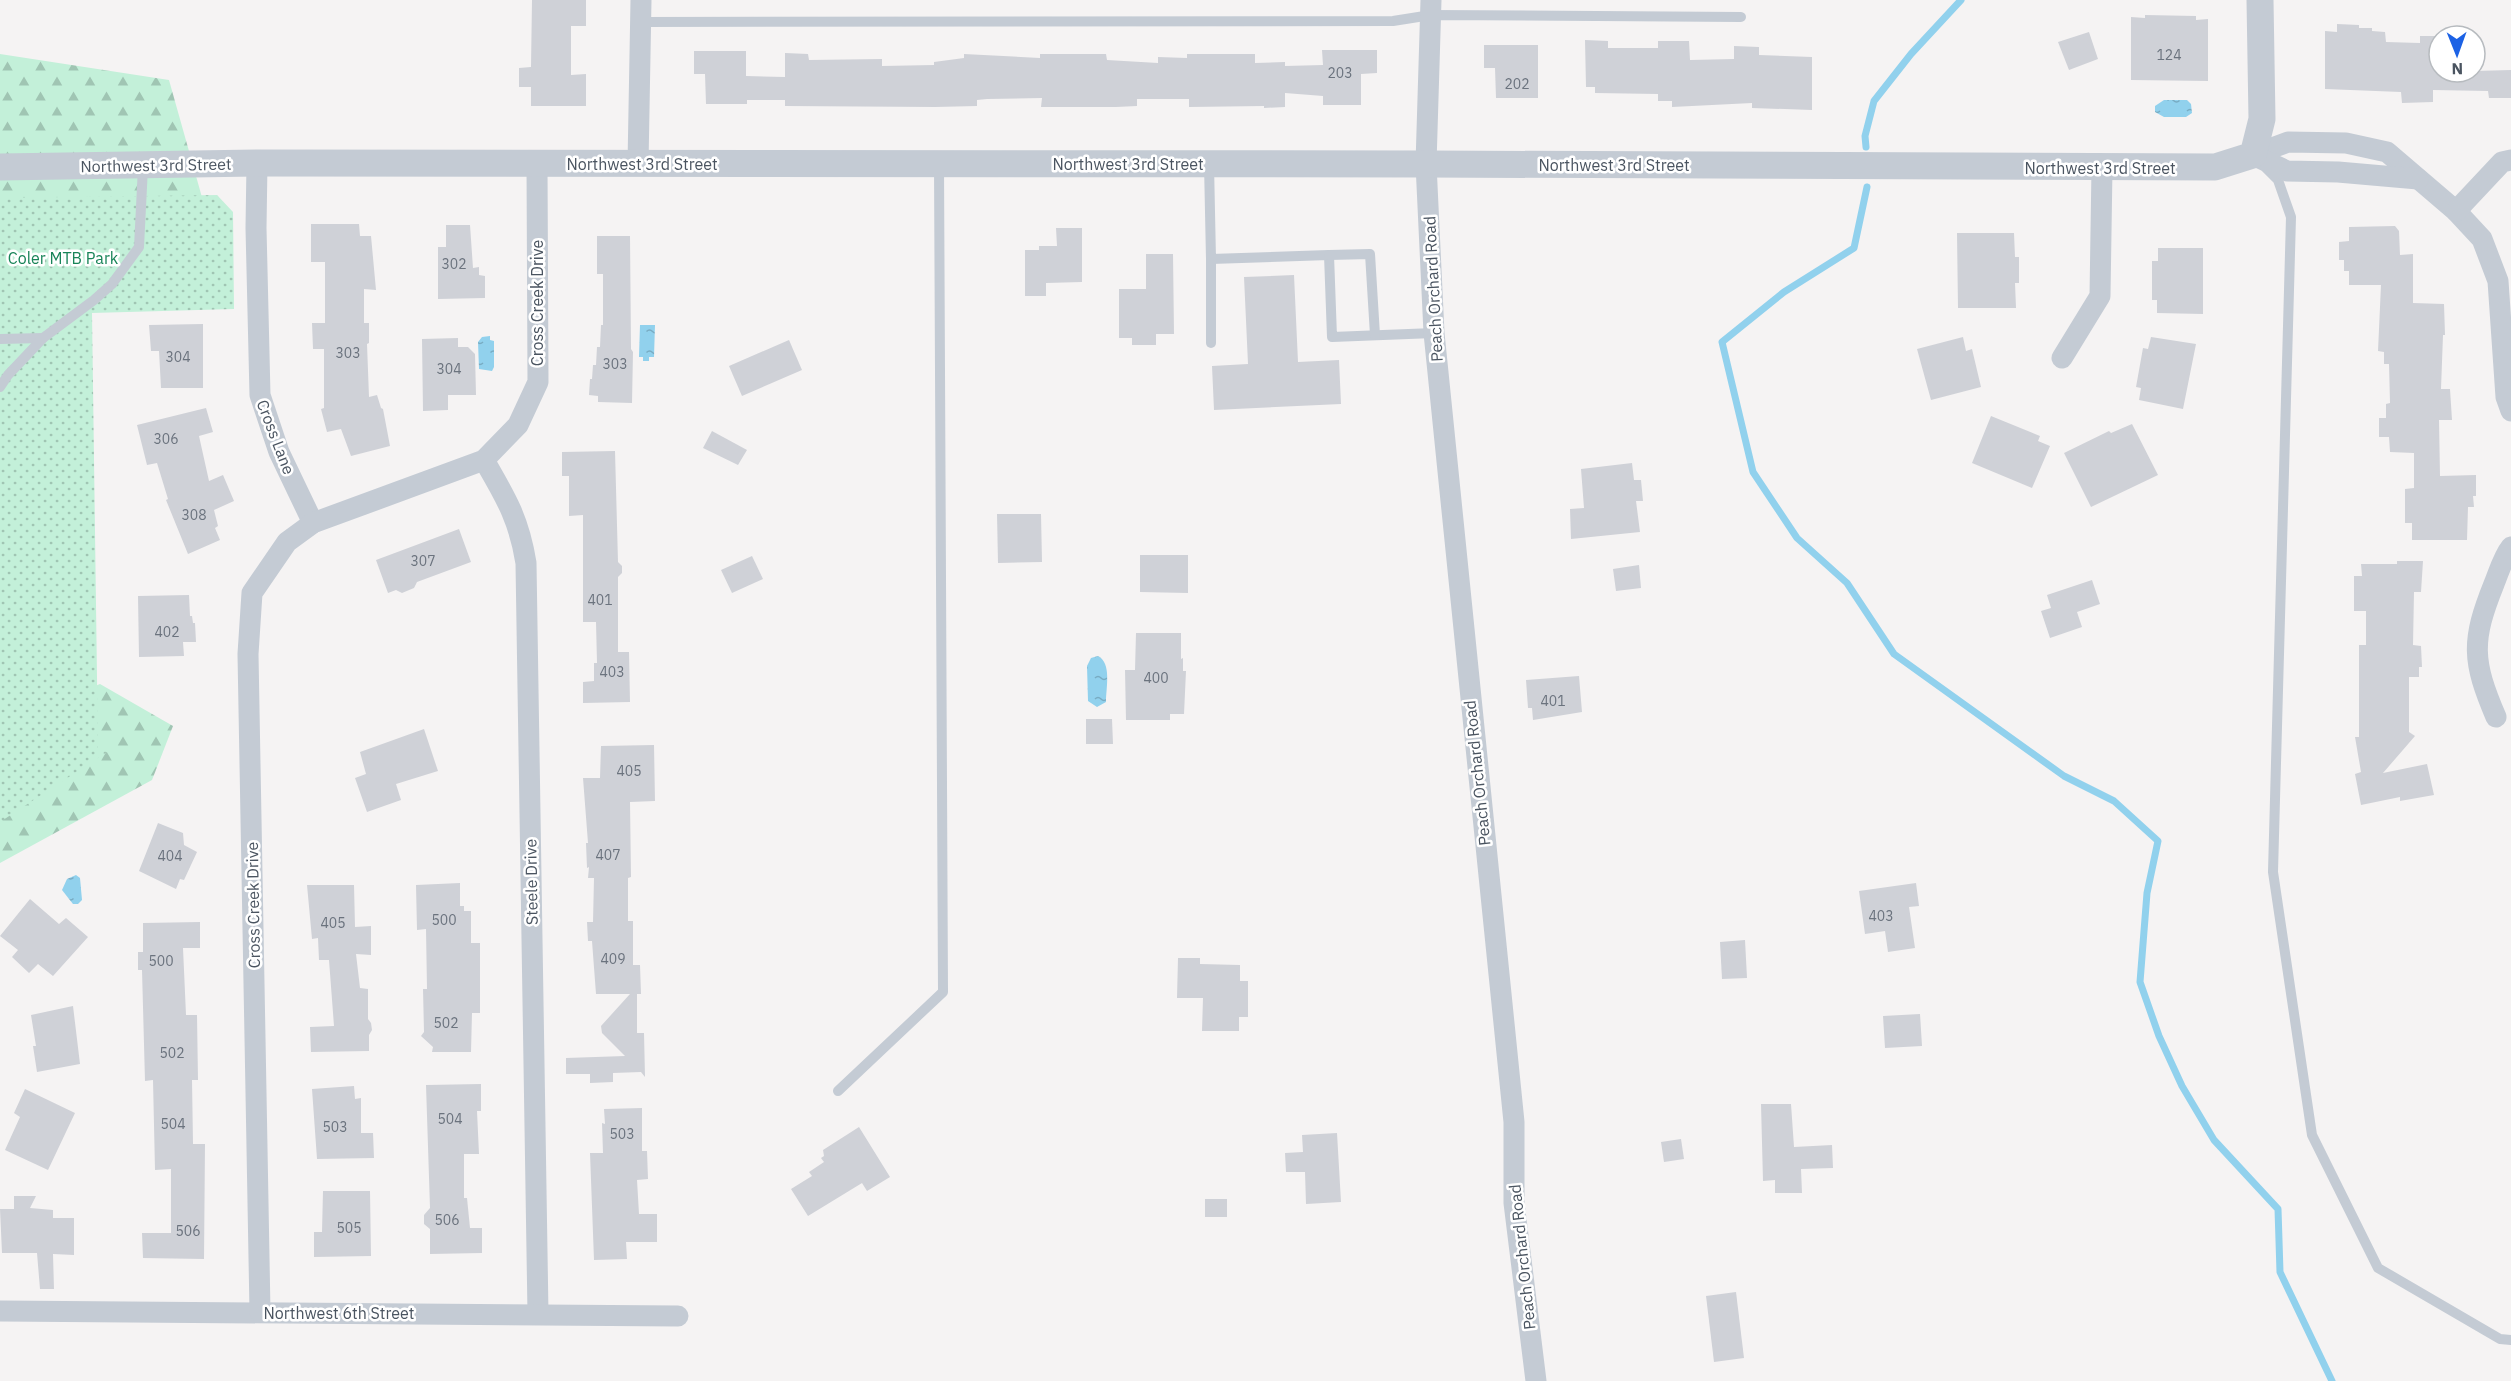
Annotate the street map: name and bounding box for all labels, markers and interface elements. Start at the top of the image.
north arrow [2427,24,2487,84]
house number: 124 [2156,46,2182,64]
text: N [2451,59,2463,79]
house number: 203 [1327,64,1353,82]
house number: 202 [1504,75,1530,93]
street label: Northwest 3rd Street [80,154,232,176]
street label: Northwest 3rd Street [566,154,718,174]
street label: Northwest 3rd Street [1052,154,1204,174]
street label: Northwest 3rd Street [1538,155,1690,175]
street label: Northwest 3rd Street [2024,158,2176,178]
street label: Peach Orchard Road [1419,216,1447,362]
street label: Cross Creek Drive [527,239,547,366]
park label: Coler MTB Park [8,248,119,268]
house number: 302 [441,255,467,273]
house number: 303 [335,344,361,362]
house number: 304 [165,348,191,366]
house number: 303 [602,355,628,373]
house number: 304 [436,360,462,378]
street label: Cross Lane [253,397,299,477]
house number: 306 [153,430,179,448]
house number: 308 [181,506,207,524]
house number: 307 [410,552,436,570]
house number: 401 [587,591,613,609]
house number: 402 [154,623,180,641]
house number: 403 [599,663,625,681]
house number: 400 [1143,669,1169,687]
house number: 401 [1540,692,1566,710]
street label: Peach Orchard Road [1459,699,1495,847]
house number: 405 [616,762,642,780]
street label: Steele Drive [520,838,542,925]
street label: Cross Creek Drive [242,841,264,968]
house number: 407 [595,846,621,864]
house number: 404 [157,847,183,865]
house number: 403 [1868,907,1894,925]
house number: 500 [431,911,457,929]
house number: 405 [320,914,346,932]
house number: 409 [600,950,626,968]
house number: 500 [148,952,174,970]
house number: 502 [433,1014,459,1032]
house number: 502 [159,1044,185,1062]
house number: 504 [437,1110,463,1128]
house number: 504 [160,1115,186,1133]
house number: 503 [322,1118,348,1136]
house number: 503 [609,1125,635,1143]
street label: Peach Orchard Road [1504,1183,1540,1331]
house number: 506 [434,1211,460,1229]
house number: 505 [336,1219,362,1237]
house number: 506 [175,1222,201,1240]
street label: Northwest 6th Street [264,1303,414,1323]

